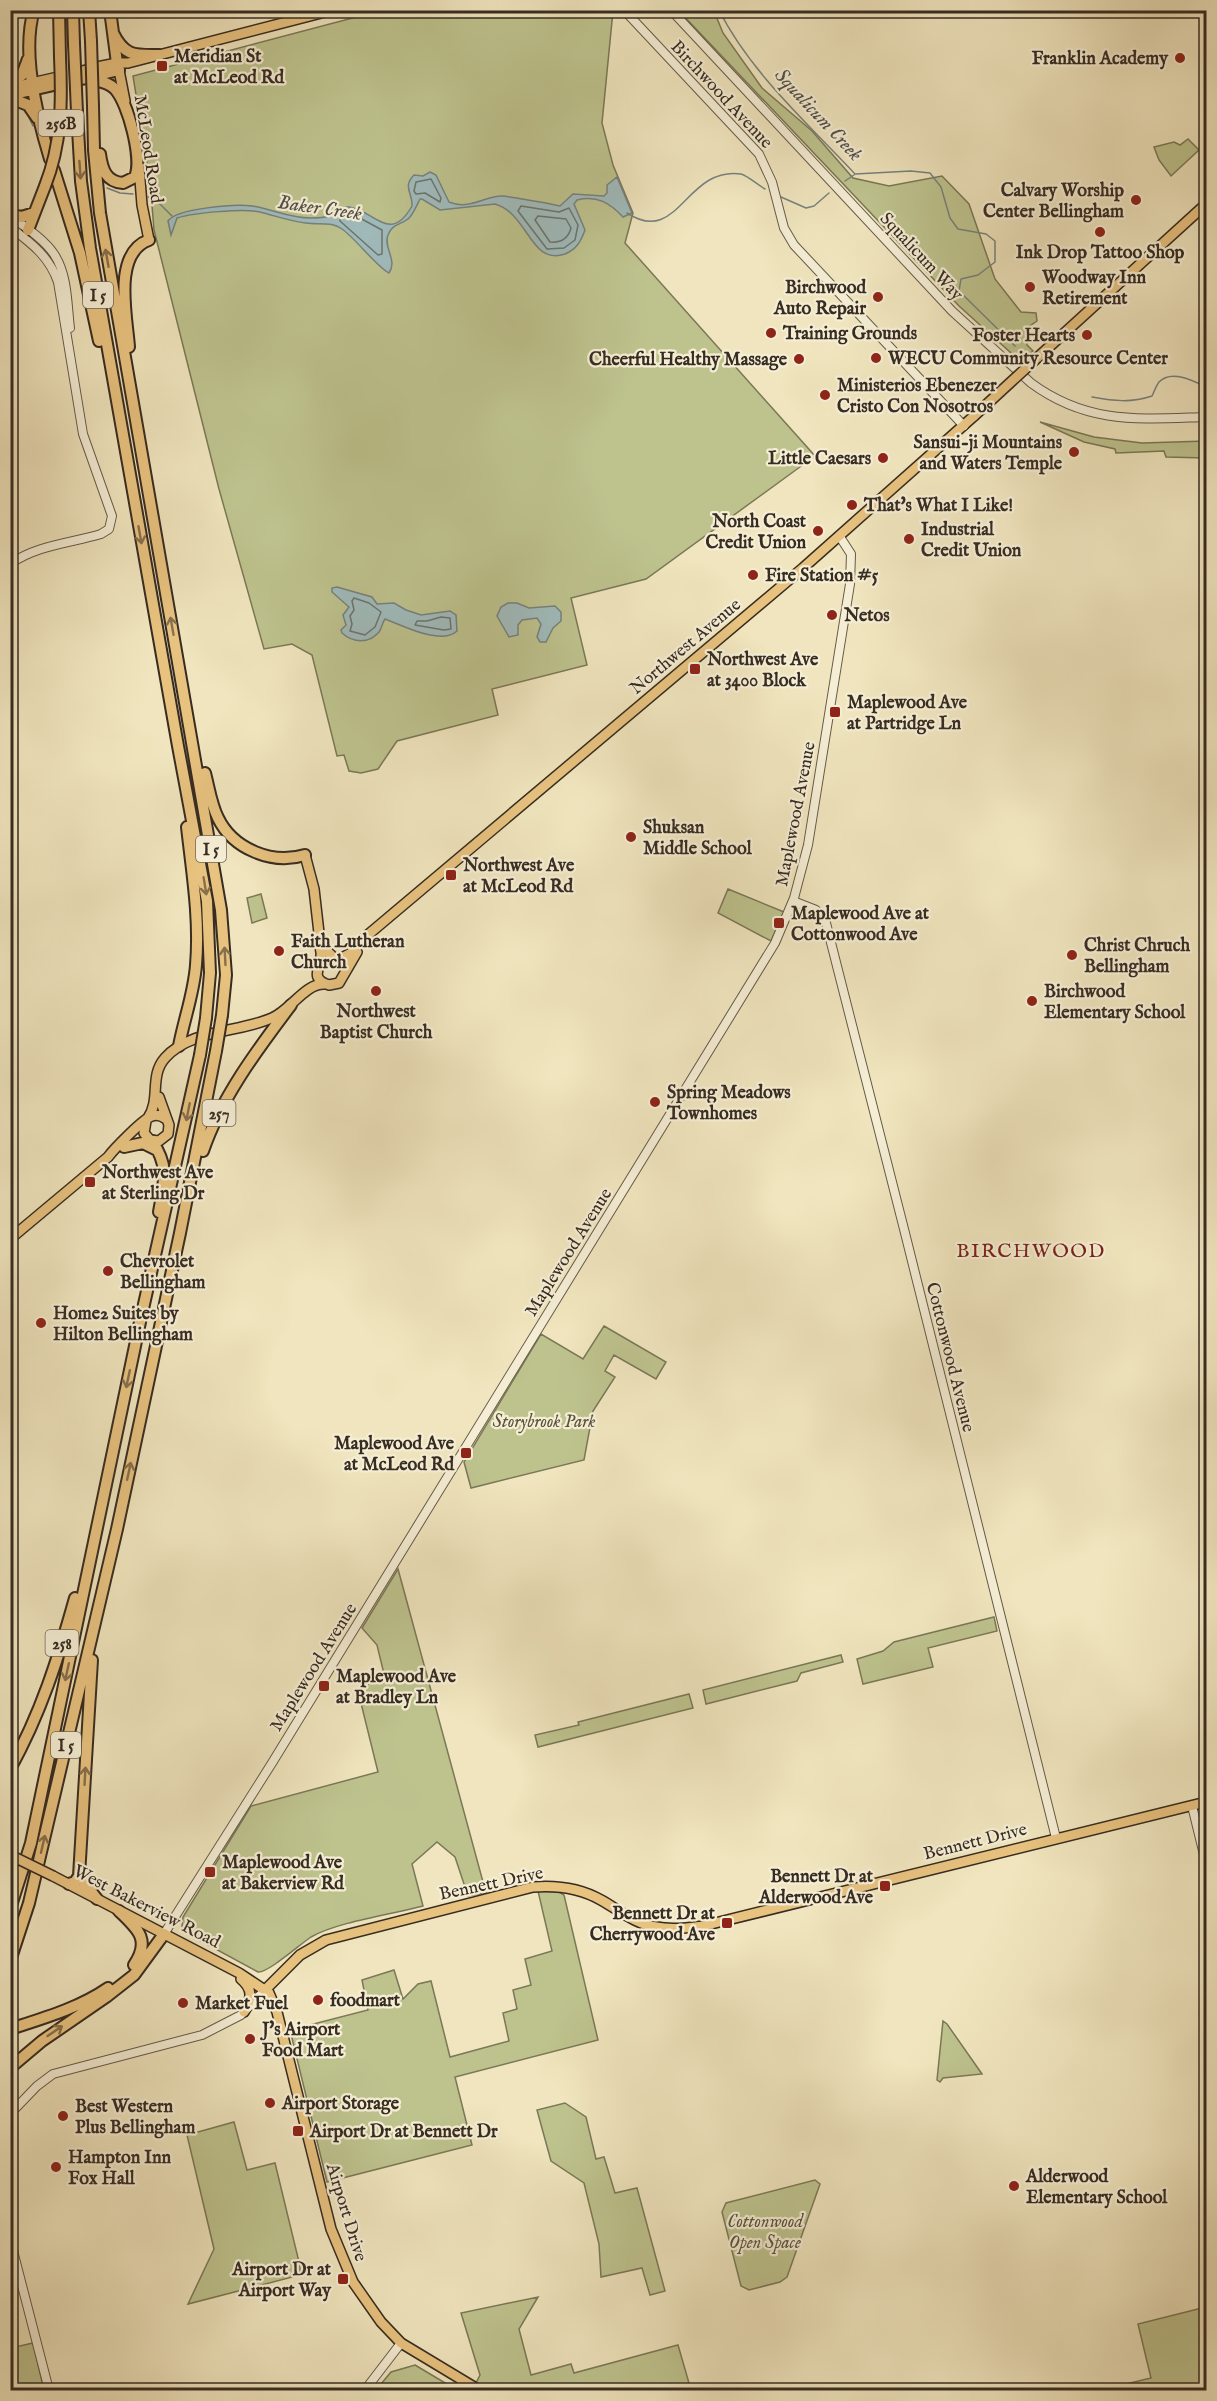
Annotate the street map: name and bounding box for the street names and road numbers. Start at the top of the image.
street label: Birchwood Avenue [665,36,777,154]
street label: McLeod Road [128,93,168,206]
road number: 256B [38,110,84,136]
street label: Squalicum Way [874,208,968,306]
road number: I 5 [83,282,113,308]
street label: Northwest Avenue [626,594,746,700]
street label: Maplewood Avenue [771,740,822,889]
road number: I 5 [196,836,226,862]
road number: 257 [202,1100,236,1126]
street label: Maplewood Avenue [521,1184,618,1321]
street label: Cottonwood Avenue [920,1280,979,1435]
street label: Maplewood Avenue [266,1599,363,1736]
road number: 258 [46,1630,78,1656]
road number: I 5 [51,1732,81,1758]
street label: Bennett Drive [921,1818,1029,1866]
street label: West Bakerview Road [69,1860,224,1955]
street label: Bennett Drive [437,1862,545,1907]
street label: Airport Drive [319,2160,371,2264]

